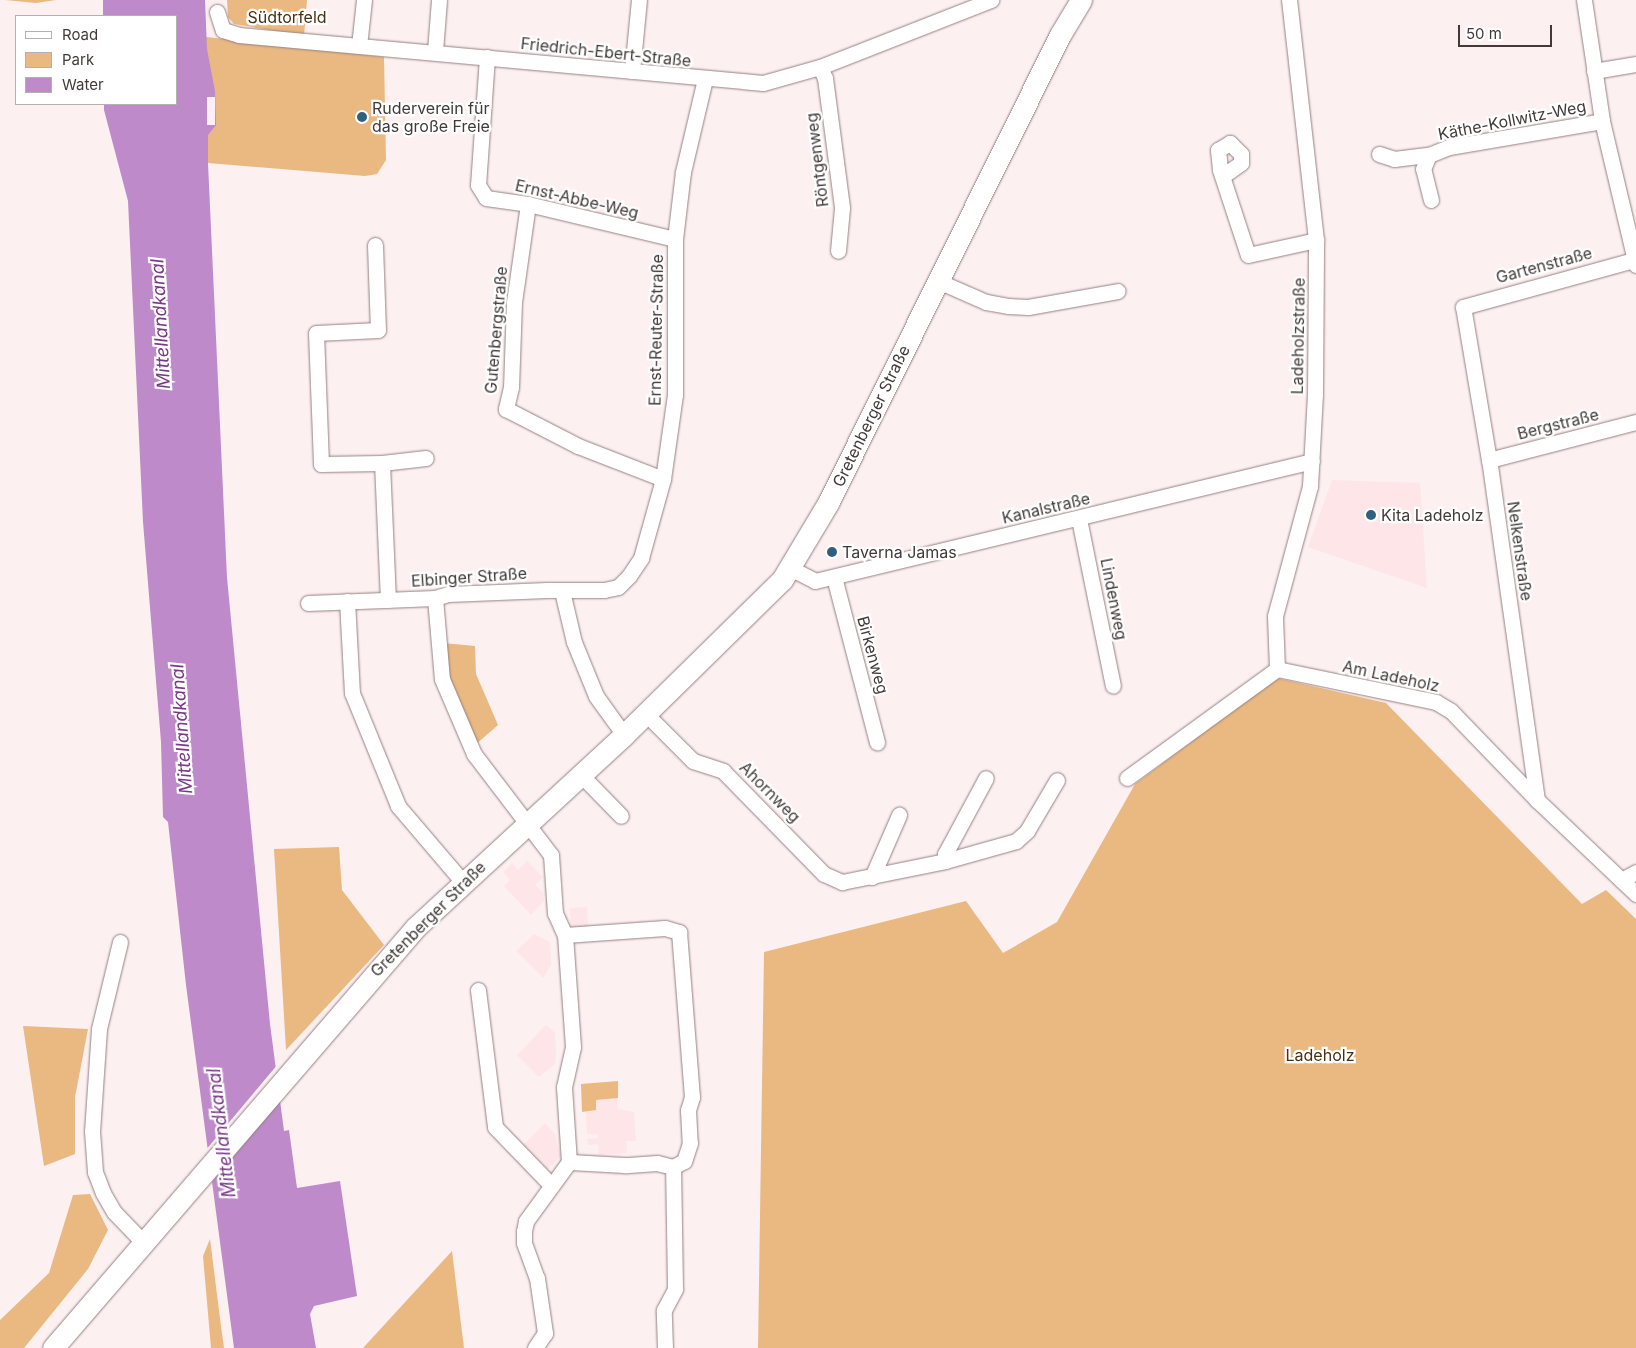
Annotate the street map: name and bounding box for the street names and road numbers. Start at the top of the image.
street label: Friedrich-Ebert-Straße [520,33,692,71]
street label: Käthe-Kollwitz-Weg [1436,96,1588,144]
street label: Röntgenweg [802,112,832,208]
street label: Ernst-Abbe-Weg [513,175,641,223]
street label: Gartenstraße [1494,243,1594,287]
street label: Ernst-Reuter-Straße [645,254,667,406]
street label: Gutenbergstraße [481,265,511,395]
street label: Ladeholzstraße [1287,277,1309,395]
street label: Gretenberger Straße [828,342,914,490]
street label: Bergstraße [1515,405,1601,443]
street label: Kanalstraße [1000,489,1092,527]
street label: Nelkenstraße [1504,500,1536,602]
street label: Lindenweg [1097,556,1131,642]
street label: Elbinger Straße [410,563,528,591]
street label: Birkenweg [853,614,893,696]
street label: Am Ladeholz [1341,656,1441,696]
street label: Ahornweg [736,758,804,826]
street label: Gretenberger Straße [366,857,490,981]

